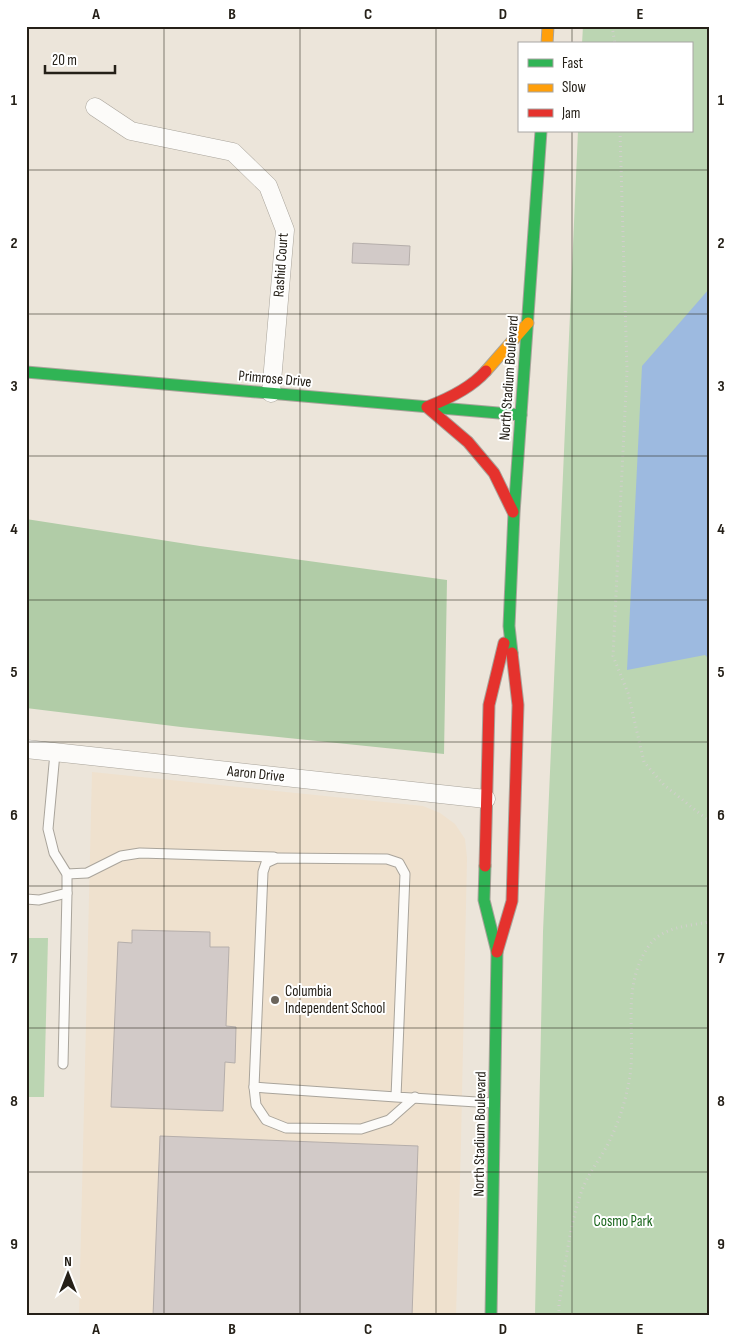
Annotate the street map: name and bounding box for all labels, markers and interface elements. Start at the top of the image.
text: A [91,5,100,24]
text: B [228,5,236,24]
text: C [364,5,372,24]
text: D [499,5,507,24]
text: E [637,5,644,24]
scale bar [45,42,115,74]
legend [518,42,692,132]
text: 20 m [52,51,77,70]
text: Fast [562,54,584,73]
text: Slow [562,78,586,97]
text: 1 [11,91,18,110]
text: 1 [718,91,725,110]
text: Jam [561,104,580,123]
street label: Rashid Court [269,232,293,298]
text: 2 [10,234,18,253]
text: 2 [717,234,725,253]
street label: North Stadium Boulevard [495,315,523,441]
street label: Primrose Drive [238,366,312,392]
text: 3 [10,377,18,396]
text: 3 [717,377,725,396]
text: 4 [10,520,18,539]
text: 4 [717,520,725,539]
text: 5 [10,663,18,682]
text: 5 [717,663,725,682]
street label: Aaron Drive [225,761,286,786]
text: 6 [10,806,18,825]
text: 6 [717,806,725,825]
text: 7 [11,949,18,968]
text: 7 [718,949,725,968]
place label: Columbia Independent School [285,982,385,1018]
marker: Columbia Independent School [269,994,281,1006]
street label: North Stadium Boulevard [469,1071,491,1197]
text: 8 [10,1092,18,1111]
text: 8 [717,1092,725,1111]
park label: Cosmo Park [594,1212,653,1231]
text: 9 [10,1235,18,1254]
text: 9 [717,1235,725,1254]
north arrow [42,1250,92,1300]
text: N [64,1253,72,1270]
text: A [91,1320,100,1339]
text: B [228,1320,236,1339]
text: C [364,1320,372,1339]
text: D [499,1320,507,1339]
text: E [637,1320,644,1339]

